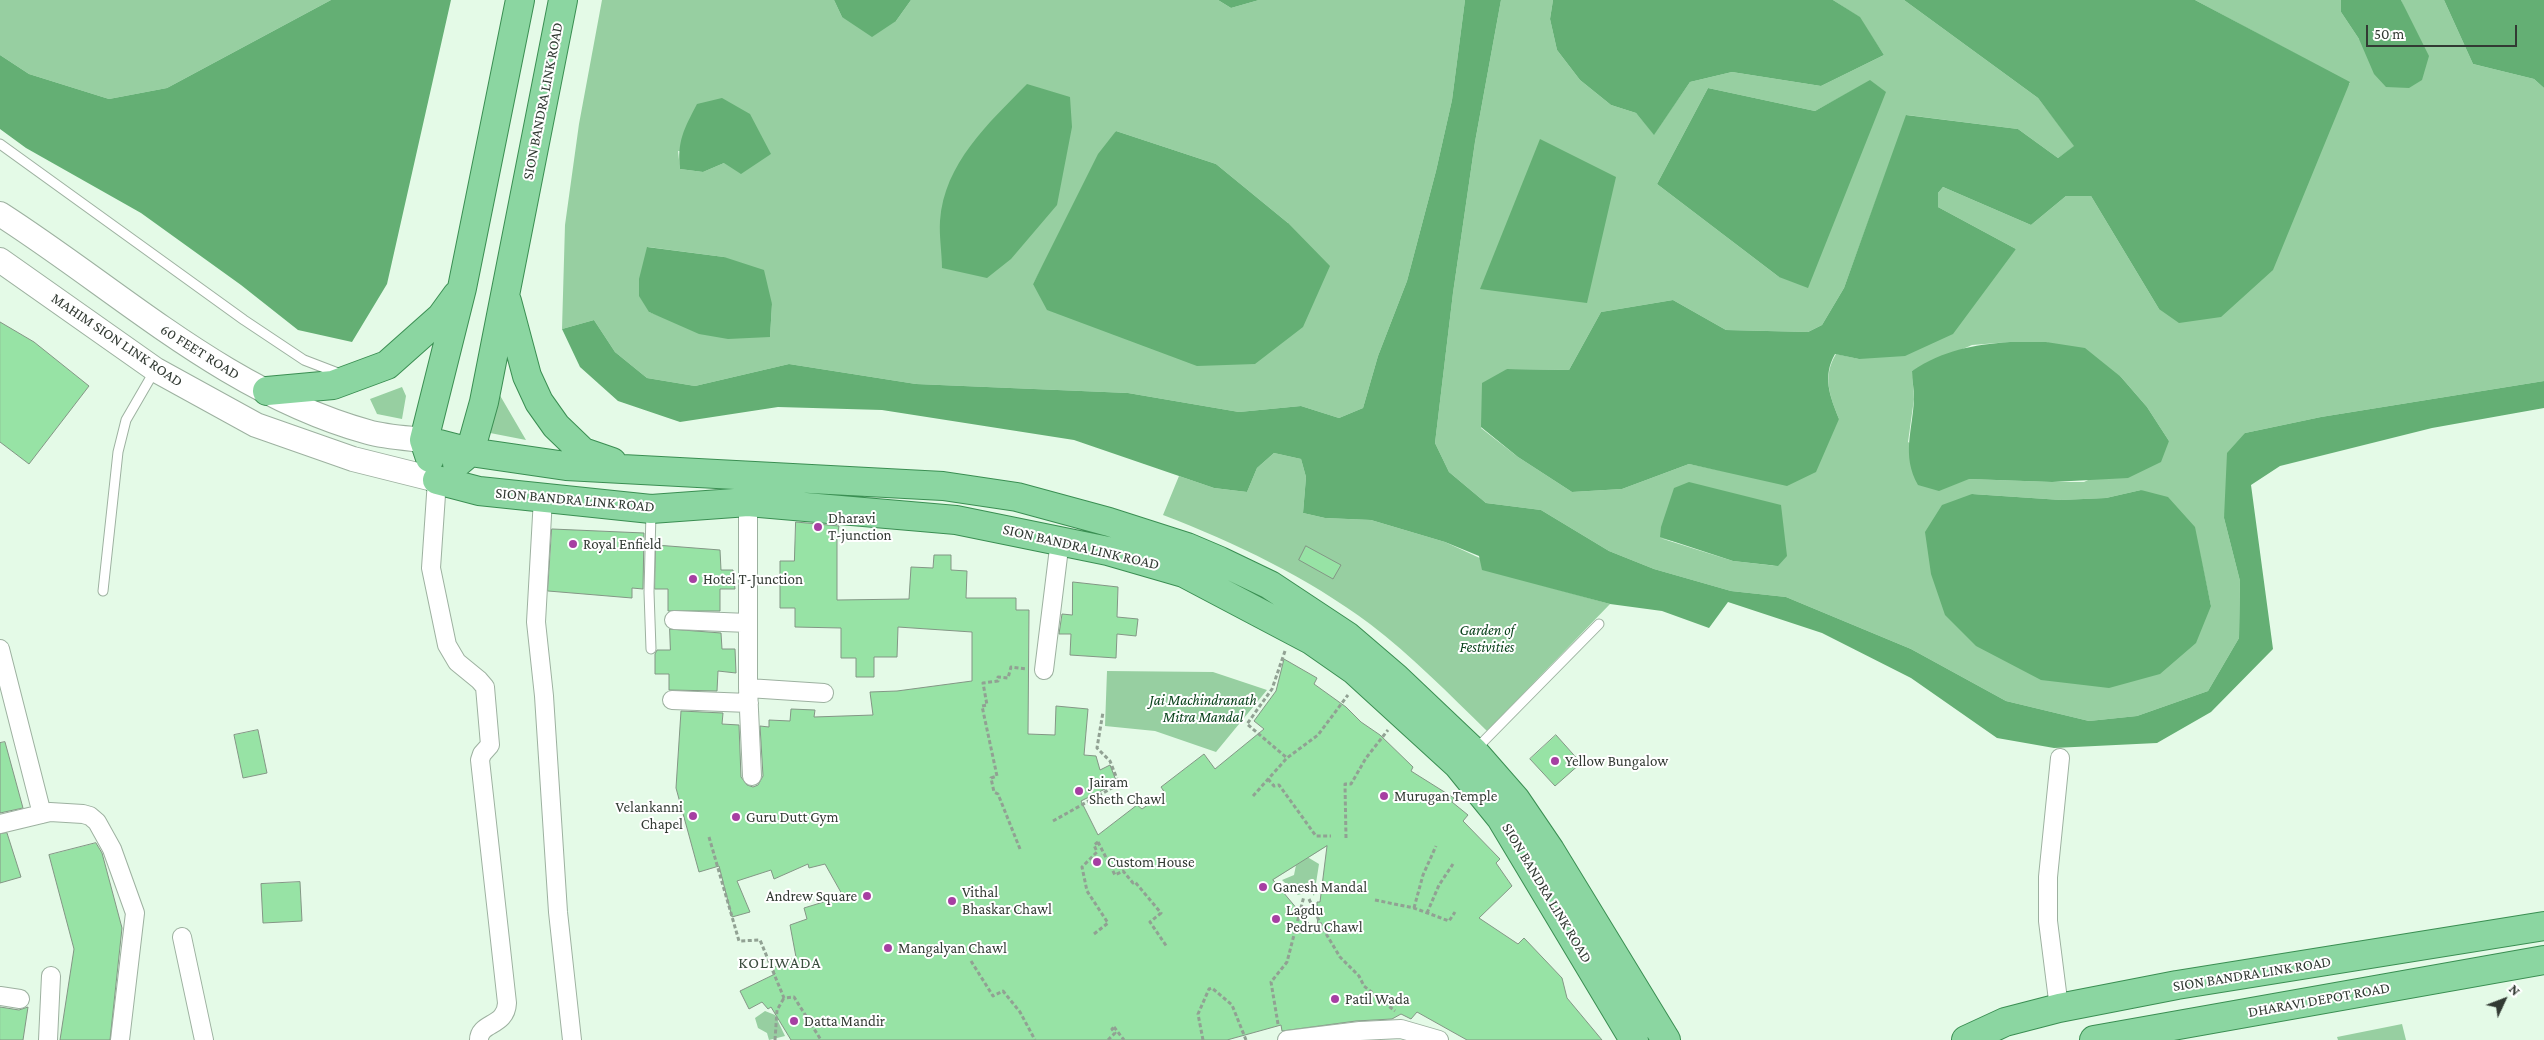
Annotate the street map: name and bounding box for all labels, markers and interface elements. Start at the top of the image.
scale bar [2369,15,2520,47]
street label: SION BANDRA LINK ROAD [519,21,567,181]
text: 50 m [2374,26,2404,42]
street label: MAHIM SION LINK ROAD [48,289,186,391]
street label: 60 FEET ROAD [157,320,243,384]
street label: SION BANDRA LINK ROAD [495,484,655,516]
place label: Dharavi T-junction [828,509,892,544]
street label: SION BANDRA LINK ROAD [1001,520,1161,574]
marker: Dharavi T-junction [812,521,824,533]
place label: Royal Enfield [583,535,662,553]
marker: Royal Enfield [567,538,579,550]
place label: Hotel T-Junction [703,570,803,588]
marker: Hotel T-Junction [687,573,699,585]
park label: Garden of Festivities [1460,621,1514,656]
park label: Jai Machindranath Mitra Mandal [1149,691,1257,726]
place label: Yellow Bungalow [1565,752,1668,770]
marker: Yellow Bungalow [1549,755,1561,767]
place label: Jairam Sheth Chawl [1089,773,1165,808]
marker: Jairam Sheth Chawl [1073,785,1085,797]
place label: Murugan Temple [1394,787,1497,805]
marker: Murugan Temple [1378,790,1390,802]
place label: Velankanni Chapel [615,798,683,833]
place label: Guru Dutt Gym [746,808,839,826]
marker: Velankanni Chapel [687,810,699,822]
marker: Guru Dutt Gym [730,811,742,823]
street label: SION BANDRA LINK ROAD [1498,820,1596,966]
place label: Custom House [1107,853,1195,871]
marker: Custom House [1091,856,1103,868]
place label: Ganesh Mandal [1273,878,1367,896]
marker: Ganesh Mandal [1257,881,1269,893]
place label: Vithal Bhaskar Chawl [962,883,1052,918]
place label: Andrew Square [766,887,857,905]
marker: Andrew Square [861,890,873,902]
marker: Vithal Bhaskar Chawl [946,895,958,907]
place label: Lagdu Pedru Chawl [1286,901,1363,936]
marker: Lagdu Pedru Chawl [1270,913,1282,925]
place label: Mangalyan Chawl [898,939,1007,957]
marker: Mangalyan Chawl [882,942,894,954]
district label: KOLIWADA [737,953,823,973]
street label: SION BANDRA LINK ROAD [2172,953,2332,995]
north arrow [2479,975,2529,1025]
street label: DHARAVI DEPOT ROAD [2247,979,2391,1021]
text: N [2506,981,2524,999]
place label: Patil Wada [1345,990,1410,1008]
marker: Patil Wada [1329,993,1341,1005]
place label: Datta Mandir [804,1012,885,1030]
marker: Datta Mandir [788,1015,800,1027]

